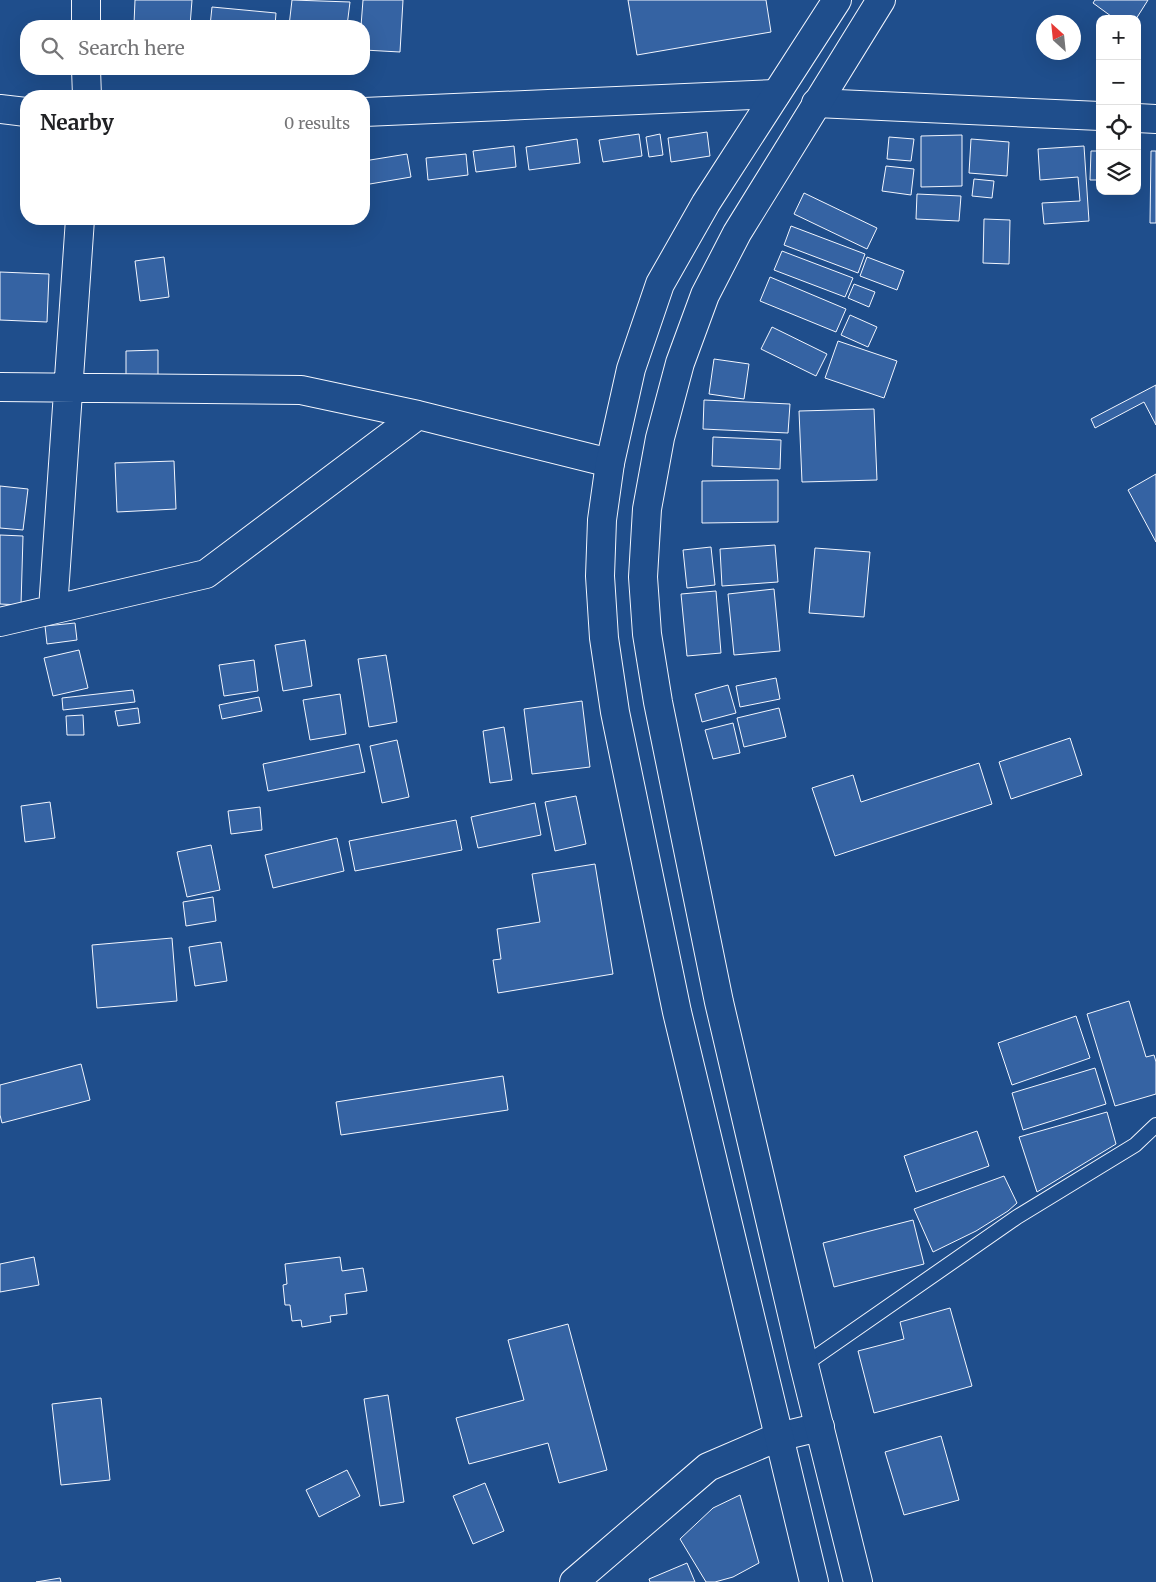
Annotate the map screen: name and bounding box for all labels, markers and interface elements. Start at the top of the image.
north arrow [1036,15,1081,60]
map controls [1096,15,1141,195]
button: + [1096,15,1141,60]
search box [20,20,370,75]
icon: search [38,34,66,62]
text: Search here [78,36,185,60]
button: − [1096,60,1141,105]
button: locate [1096,105,1141,150]
text: Nearby [40,109,114,136]
text: 0 results [284,113,350,133]
button: layers [1096,150,1141,195]

